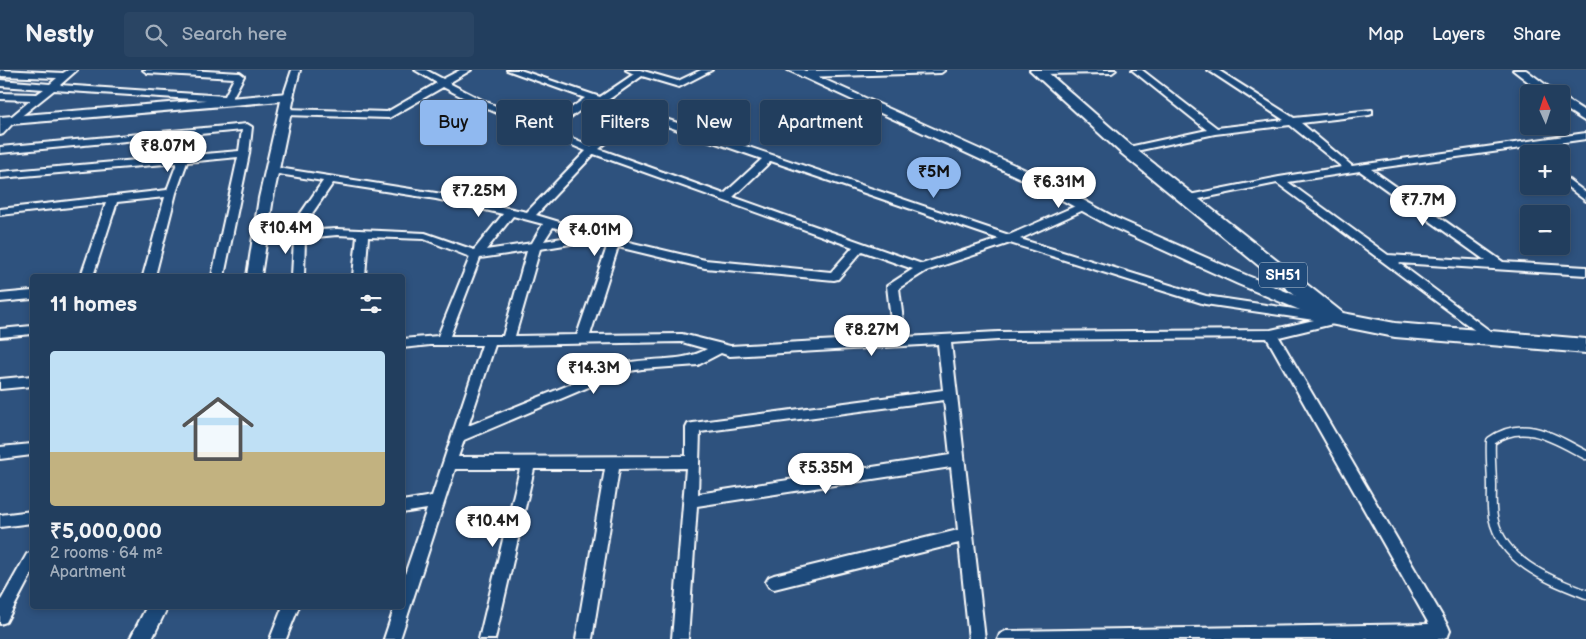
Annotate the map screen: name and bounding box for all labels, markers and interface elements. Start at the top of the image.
search box [124,12,474,57]
text: Nestly [25,20,94,49]
icon: search [142,21,170,49]
text: Search here [182,23,287,46]
text: Map [1368,24,1404,45]
text: Layers [1432,24,1485,45]
text: Share [1513,24,1561,45]
north arrow [1520,85,1570,135]
map controls [1520,85,1570,255]
chip: Buy [420,100,487,145]
chip: Rent [497,100,572,145]
chip: Filters [582,100,668,145]
chip: New [678,100,750,145]
chip: Apartment [760,100,881,145]
pin: ₹8.07M [127,131,209,173]
text: ₹8.07M [141,137,195,156]
button: + [1520,145,1570,195]
pin: ₹5M [910,156,958,199]
text: ₹5M [918,163,950,182]
pin: ₹6.31M [1018,166,1100,209]
text: ₹6.31M [1033,173,1085,192]
pin: ₹7.25M [438,176,520,218]
text: ₹7.25M [452,182,506,201]
pin: ₹7.7M [1388,184,1458,227]
text: ₹7.7M [1401,191,1445,210]
button: − [1520,205,1570,255]
pin: ₹10.4M [245,212,327,255]
pin: ₹4.01M [554,214,636,257]
text: ₹10.4M [260,219,312,238]
text: ₹4.01M [569,221,621,240]
road number: SH51 [1259,262,1307,288]
icon: filters [357,290,385,318]
text: 11 homes [50,292,137,317]
pin: ₹8.27M [831,314,913,357]
text: ₹8.27M [845,321,899,340]
pin: ₹14.3M [553,352,635,395]
text: ₹14.3M [568,359,620,378]
icon: home [173,384,263,474]
pin: ₹5.35M [785,452,867,495]
text: ₹5.35M [799,459,853,478]
pin: ₹10.4M [452,506,534,548]
text: ₹10.4M [467,512,519,531]
text: ₹5,000,000 [50,519,162,544]
text: 2 rooms · 64 m² [50,544,163,563]
text: Apartment [50,563,126,582]

